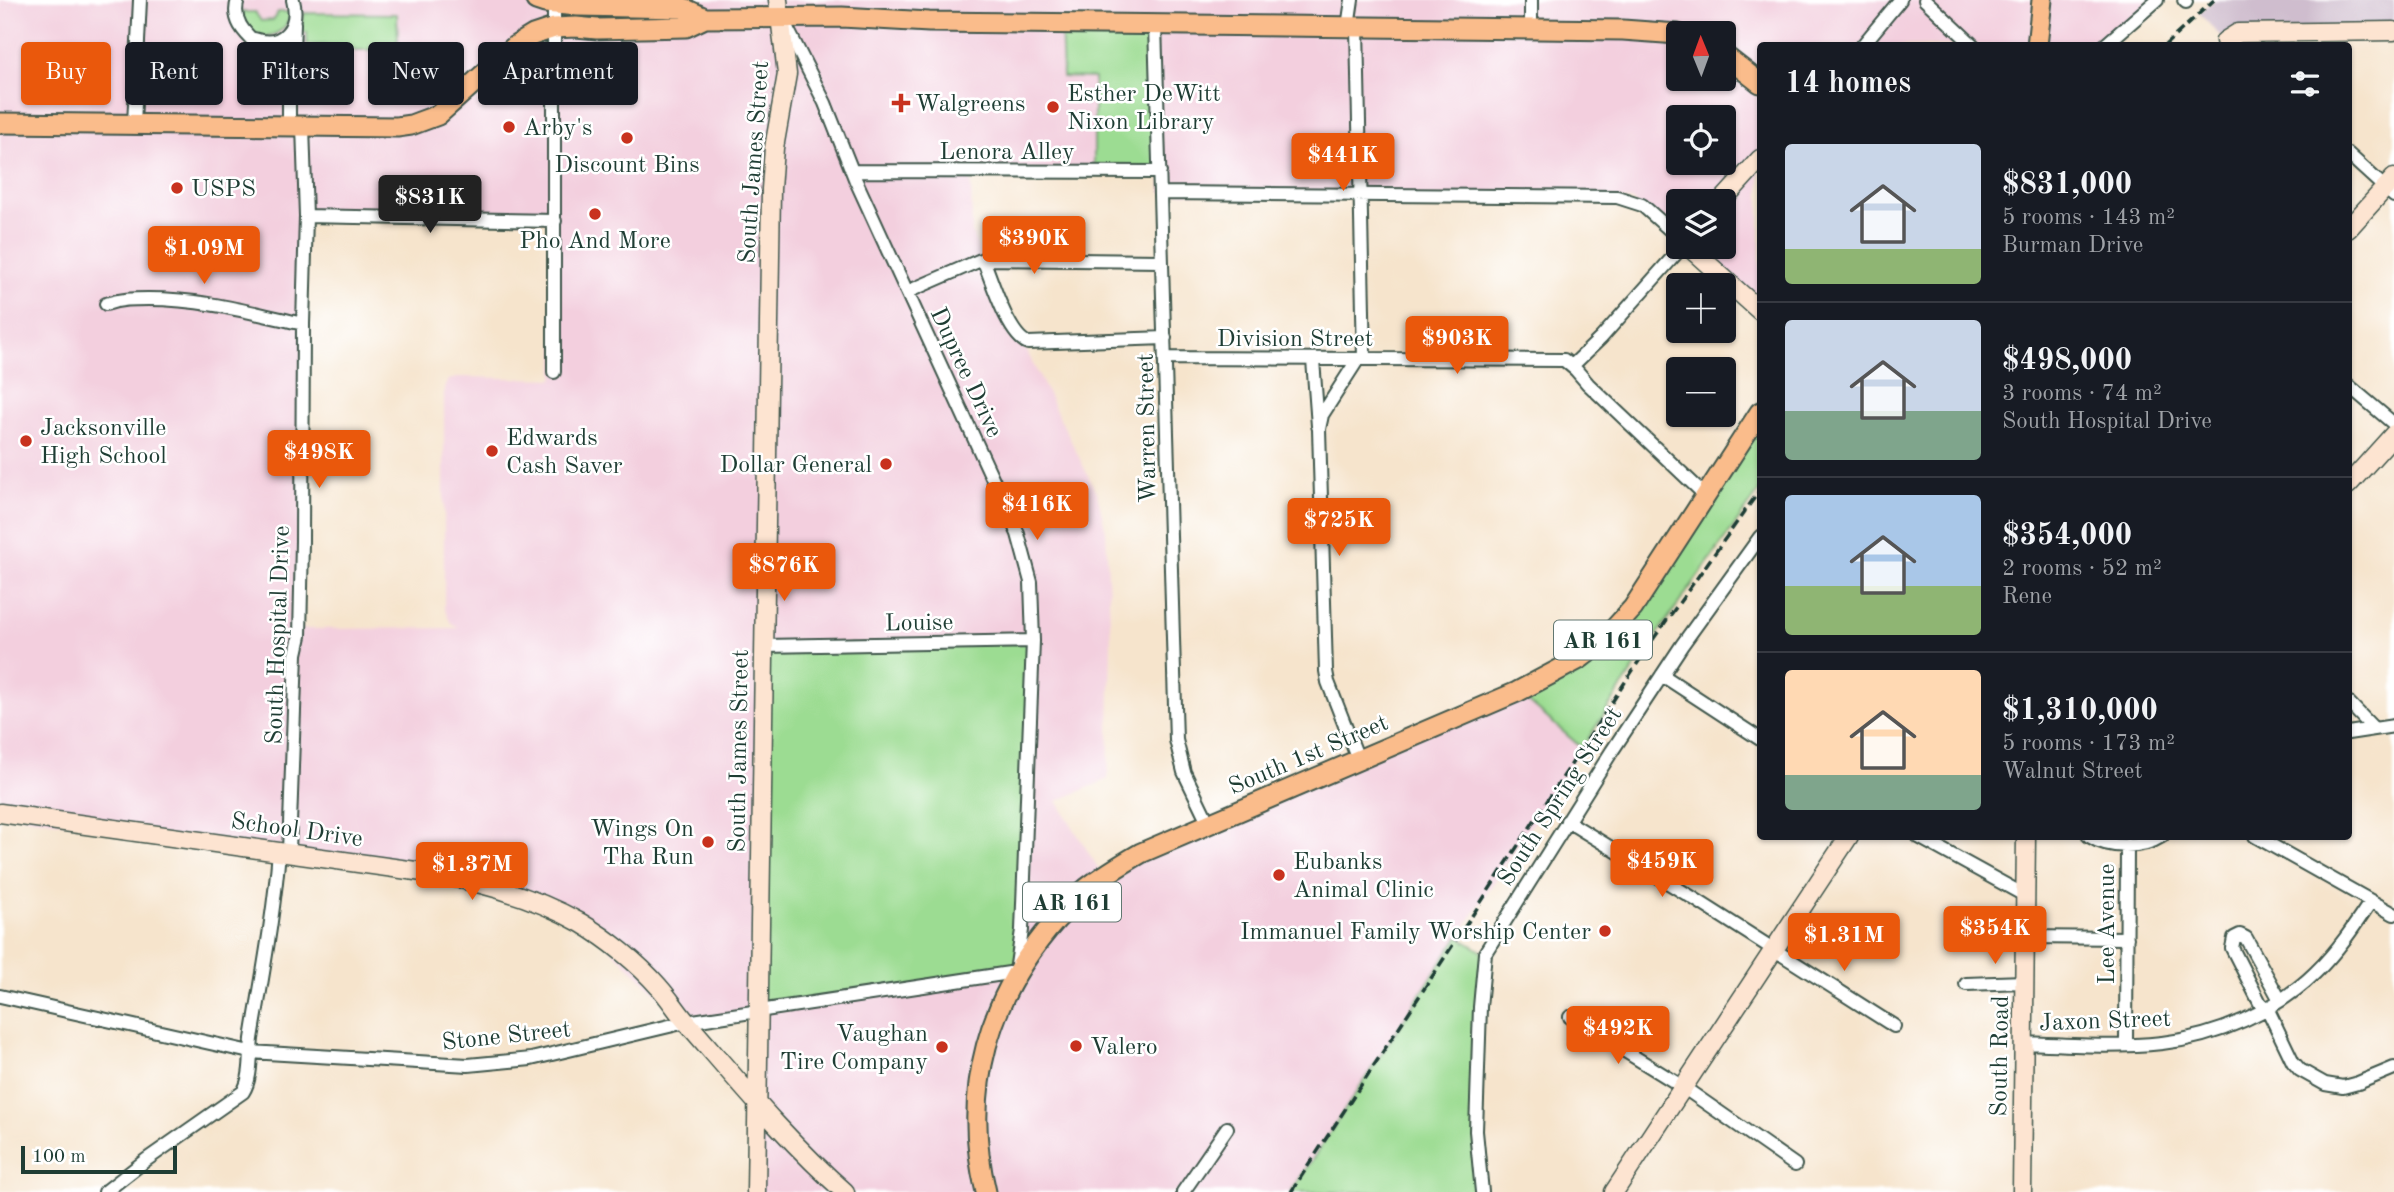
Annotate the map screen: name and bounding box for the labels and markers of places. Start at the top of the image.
place label: Esther DeWitt Nixon Library [1067,83,1221,135]
place label: Walgreens [915,93,1025,117]
marker: Walgreens [893,95,909,111]
marker: Esther DeWitt Nixon Library [1045,99,1061,115]
place label: Arby's [523,117,592,141]
marker: Arby's [501,119,517,135]
marker: Discount Bins [619,130,635,146]
pin: $441K [1294,134,1392,193]
place label: Discount Bins [554,154,700,178]
pin: $831K [381,176,479,235]
place label: USPS [191,178,256,202]
marker: USPS [169,180,185,196]
marker: Pho And More [587,206,603,222]
pin: $390K [985,216,1083,276]
pin: $1.09M [147,226,261,286]
place label: Pho And More [519,230,671,254]
pin: $903K [1408,316,1506,376]
place label: Jacksonville High School [40,417,167,469]
place label: Edwards Cash Saver [506,427,623,479]
pin: $498K [270,430,368,490]
marker: Jacksonville High School [18,433,34,449]
marker: Edwards Cash Saver [484,443,500,459]
place label: Dollar General [720,454,872,478]
marker: Dollar General [878,456,894,472]
pin: $416K [988,482,1086,542]
pin: $725K [1290,498,1388,558]
pin: $876K [735,544,833,603]
place label: Wings On Tha Run [590,818,694,870]
marker: Wings On Tha Run [700,834,716,850]
pin: $459K [1613,839,1711,899]
pin: $1.37M [415,842,529,902]
place label: Eubanks Animal Clinic [1293,851,1434,903]
marker: Eubanks Animal Clinic [1271,867,1287,883]
pin: $354K [1946,906,2044,966]
pin: $1.31M [1787,914,1901,973]
place label: Immanuel Family Worship Center [1240,921,1591,945]
marker: Immanuel Family Worship Center [1597,923,1613,939]
pin: $492K [1569,1006,1667,1066]
place label: Vaughan Tire Company [780,1023,928,1075]
place label: Valero [1090,1036,1158,1060]
marker: Valero [1068,1038,1084,1054]
marker: Vaughan Tire Company [934,1039,950,1055]

